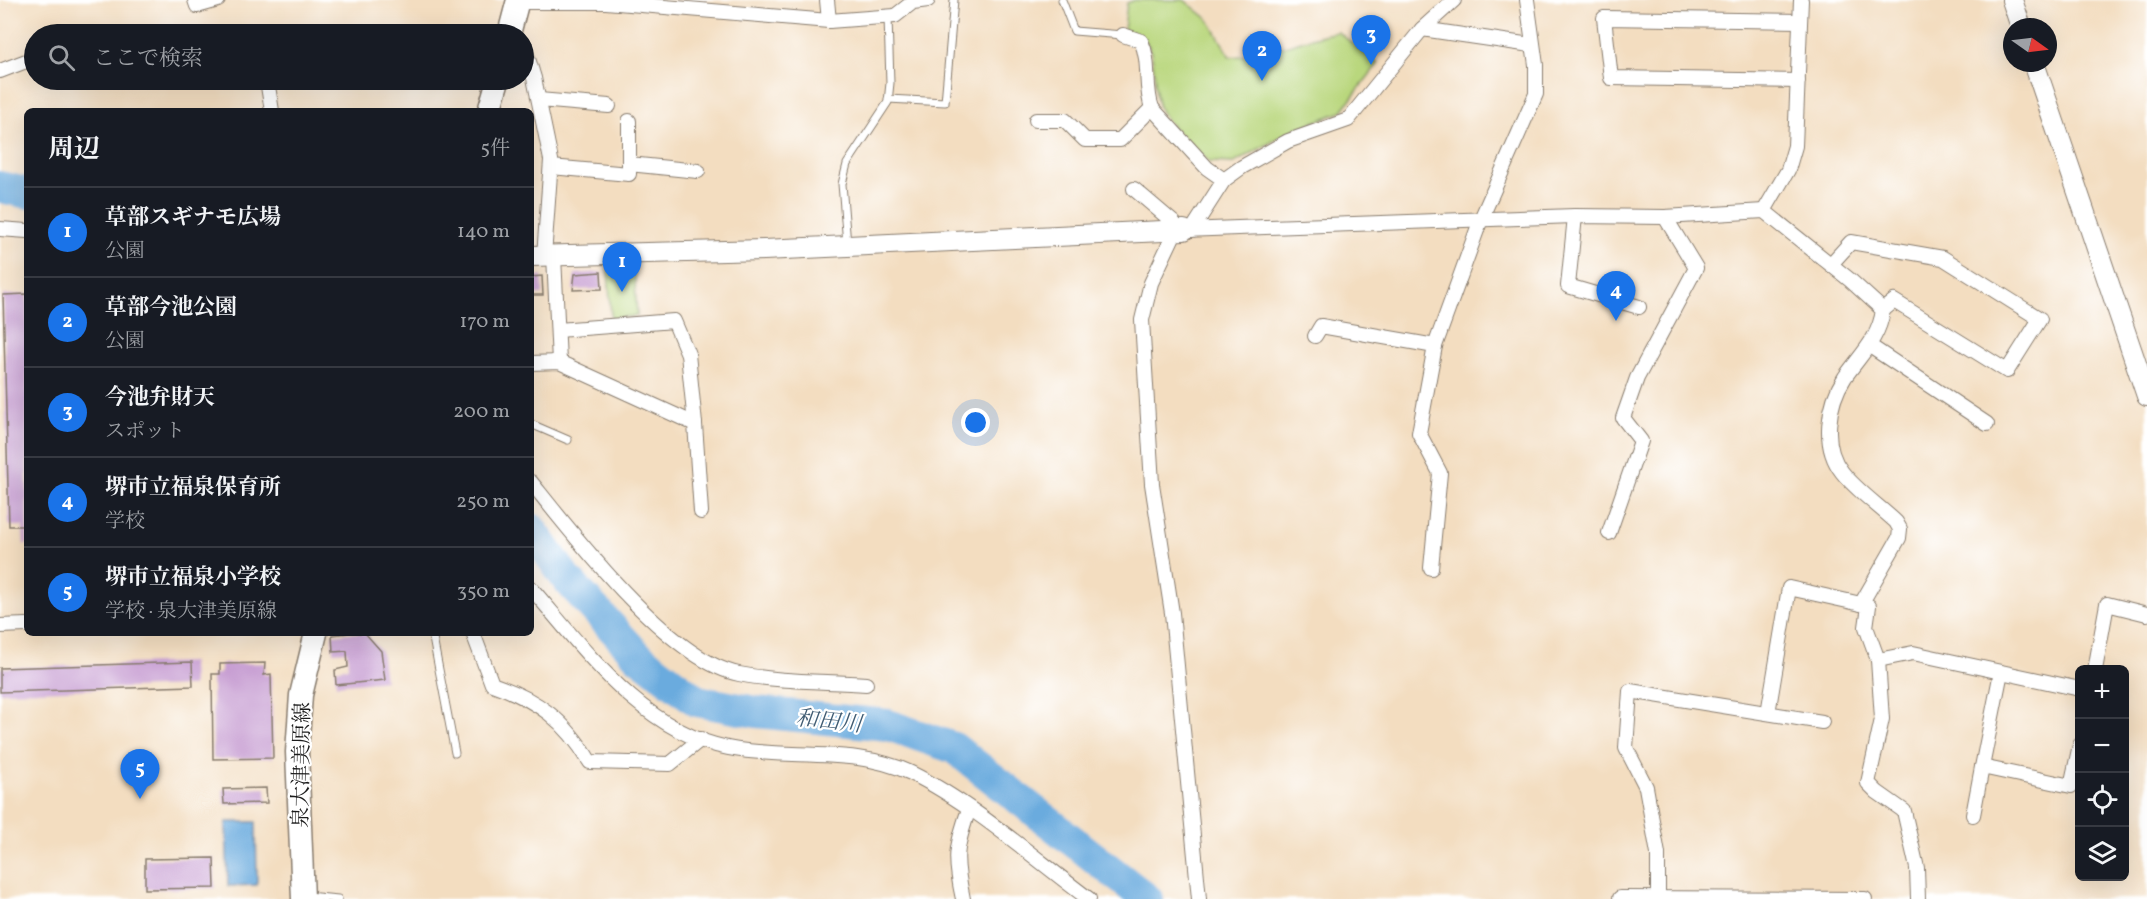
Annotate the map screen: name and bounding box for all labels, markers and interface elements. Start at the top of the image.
pin: 3 [1352,16,1390,65]
north arrow [2003,18,2057,72]
search box [24,24,534,90]
pin: 2 [1242,32,1282,81]
icon: search [45,41,78,74]
text: ここで検索 [93,44,203,75]
text: 周辺 [48,132,100,168]
text: 5件 [480,135,510,163]
text: 草部スギナモ広場 [105,203,281,234]
text: 1 [63,218,72,246]
text: 140 m [457,218,510,246]
text: 公園 [105,238,145,266]
pin: 1 [602,242,642,292]
pin: 4 [1596,272,1636,321]
text: 草部今池公園 [105,293,237,324]
text: 2 [62,308,73,336]
text: 170 m [460,308,510,336]
text: 公園 [105,328,145,356]
text: 今池弁財天 [105,383,215,414]
text: 3 [62,398,73,426]
text: 200 m [453,398,510,426]
your location [961,408,990,437]
text: スポット [105,418,185,446]
text: 堺市立福泉保育所 [105,473,281,504]
text: 4 [61,488,74,516]
text: 250 m [456,488,510,516]
text: 学校 [105,508,145,536]
text: 堺市立福泉小学校 [105,563,281,594]
text: 5 [63,578,72,606]
text: 350 m [457,578,510,606]
text: 学校 · 泉大津美原線 [105,598,277,626]
map controls [2075,665,2129,881]
button: + [2075,665,2129,719]
street label: 泉大津美原線 [287,702,318,828]
water label: 和田川 [794,704,865,742]
button: − [2075,719,2129,773]
pin: 5 [120,750,160,799]
button: locate [2075,773,2129,827]
button: layers [2075,827,2129,881]

